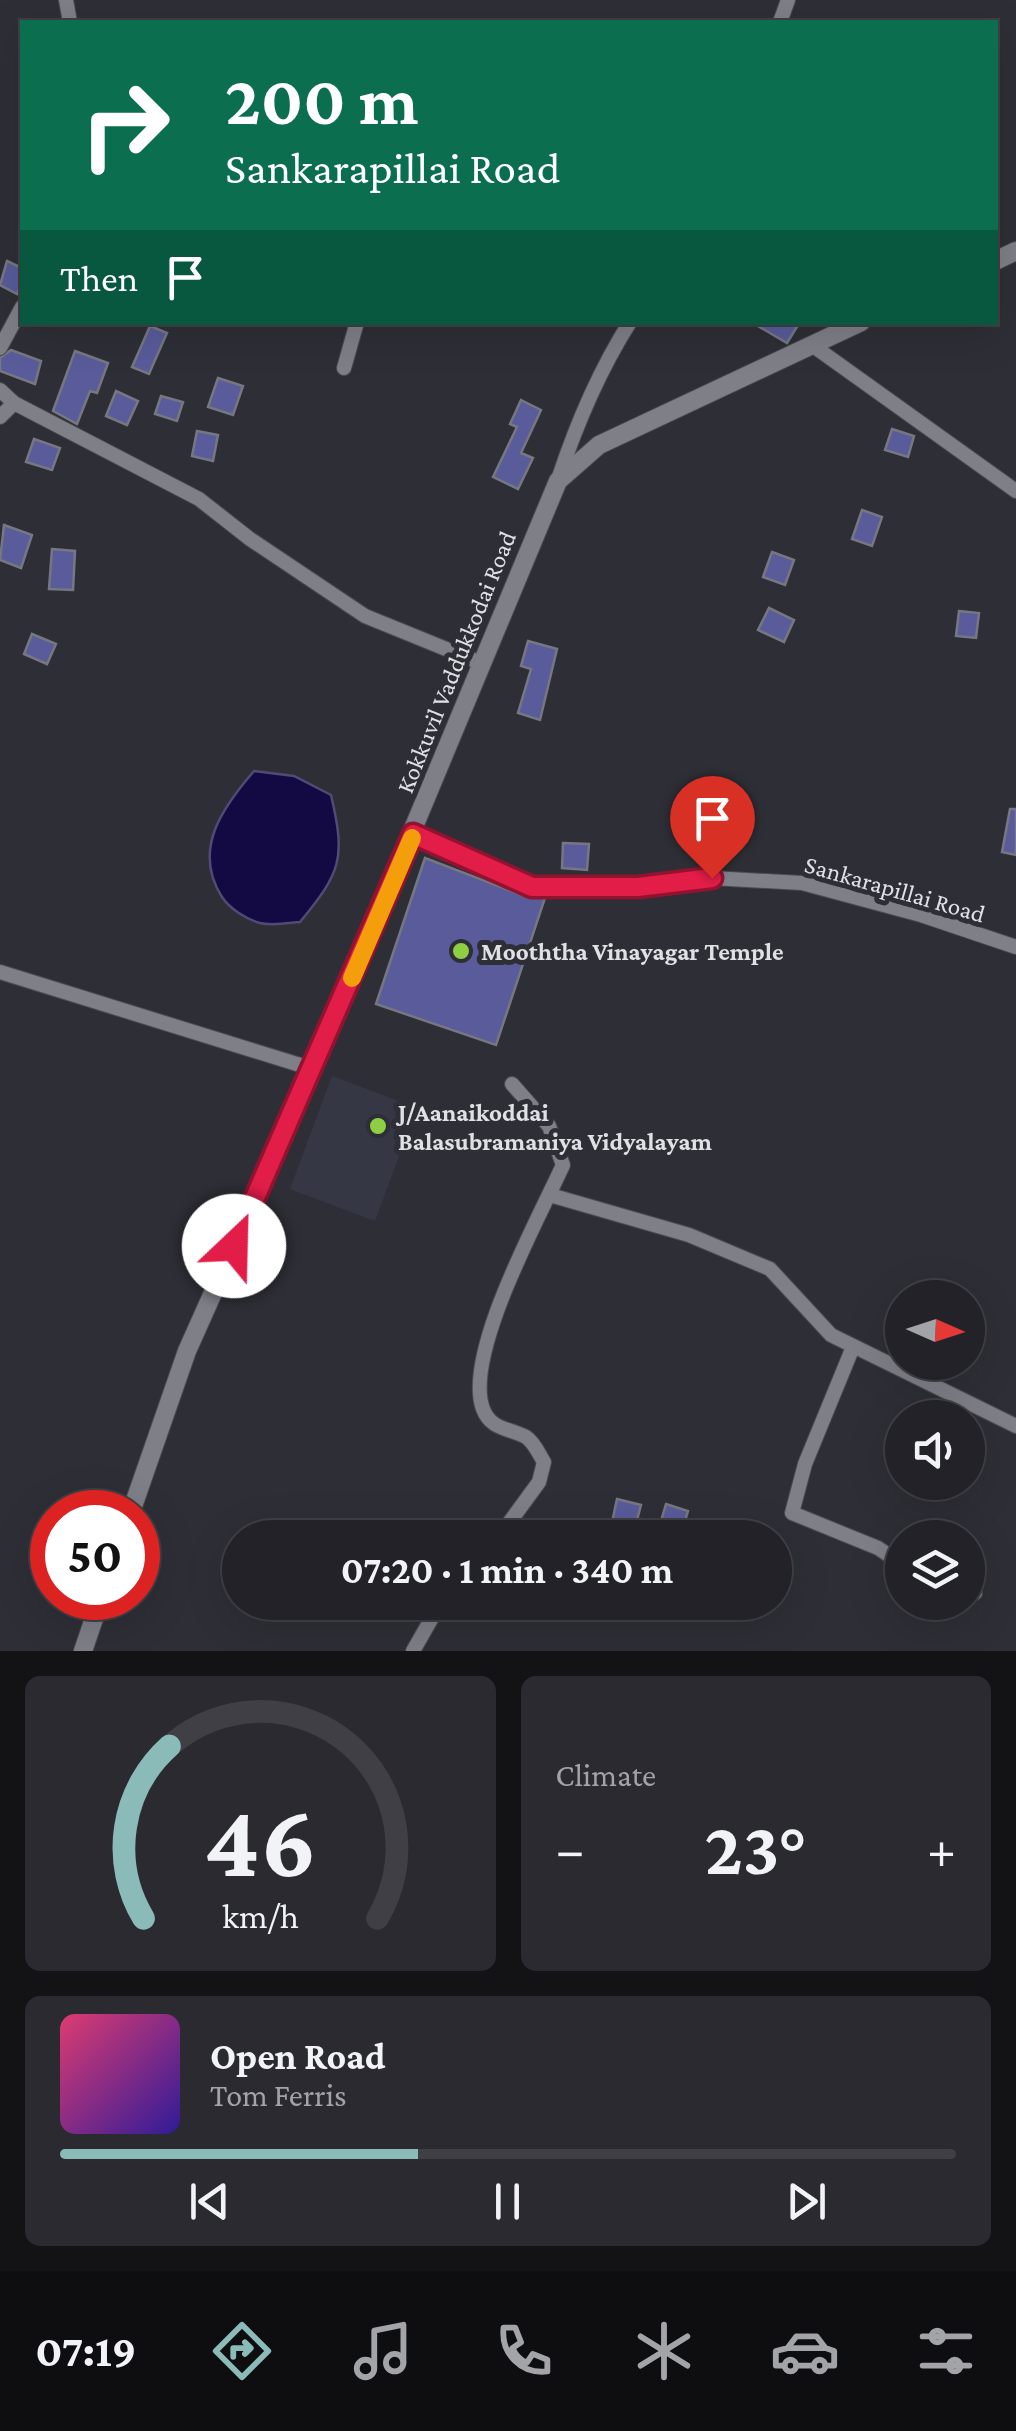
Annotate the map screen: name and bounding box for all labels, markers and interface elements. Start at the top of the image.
icon: right [60,60,190,190]
text: 200 m [225,61,418,139]
text: Sankarapillai Road [225,143,560,193]
icon: arrive [158,250,213,305]
text: Then [60,257,138,299]
street label: Kokkuvil Vaddukkodai Road [391,527,521,797]
pin [670,776,755,879]
icon: arrive [685,791,740,846]
street label: Sankarapillai Road [801,850,988,929]
place label: Mooththa Vinayagar Temple [481,938,784,965]
marker: Mooththa Vinayagar Temple [450,940,472,962]
place label: J/Aanaikoddai Balasubramaniya Vidyalayam [395,1099,712,1155]
marker: J/Aanaikoddai Balasubramaniya Vidyalayam [367,1115,389,1137]
position arrow [182,1194,286,1298]
north arrow [885,1280,985,1380]
map controls [885,1280,985,1620]
button: sound [885,1400,985,1500]
speed limit sign: 50 [30,1490,160,1620]
button: layers [885,1520,985,1620]
text: 07:20 · 1 min · 340 m [341,1549,673,1591]
text: Climate [556,1757,656,1793]
text: 46 [204,1783,317,1898]
text: 23° [704,1807,807,1890]
text: − [556,1819,585,1880]
text: + [927,1819,956,1880]
text: km/h [222,1896,299,1936]
text: Open Road [210,2035,386,2077]
text: Tom Ferris [210,2077,347,2113]
icon: previous [182,2174,237,2229]
icon: pause [480,2174,535,2229]
icon: next [779,2174,834,2229]
icon: directions [207,2316,277,2386]
icon: music [348,2316,418,2386]
icon: phone [489,2316,559,2386]
icon: climate [629,2316,699,2386]
icon: car [770,2316,840,2386]
icon: filters [911,2316,981,2386]
text: 07:19 [35,2326,136,2376]

